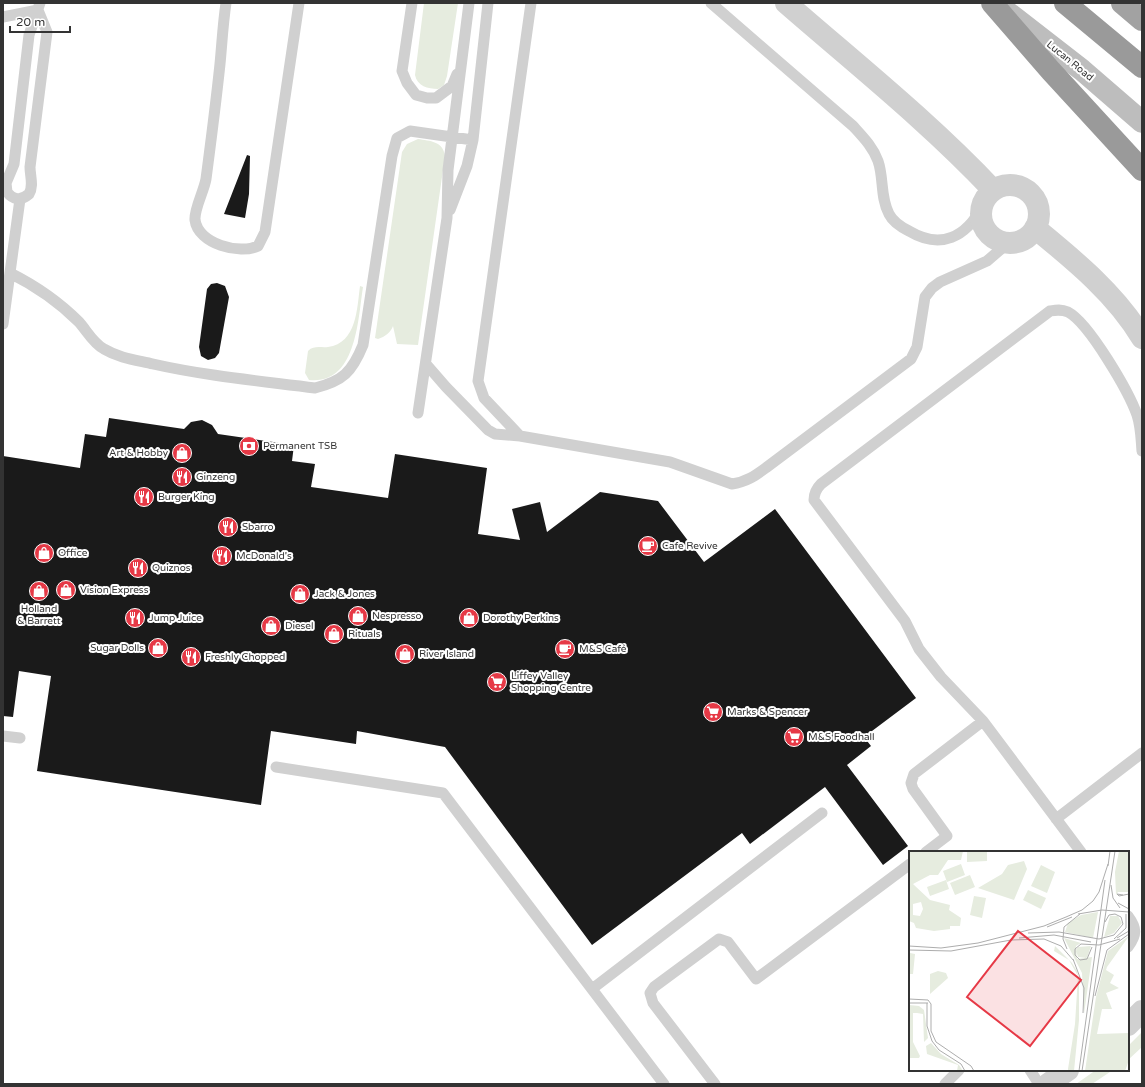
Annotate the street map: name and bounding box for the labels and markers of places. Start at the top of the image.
bank icon: Permanent TSB [238,435,260,457]
place label: Permanent TSB [263,440,337,452]
shop icon: Art & Hobby [171,442,193,464]
place label: Art & Hobby [109,447,169,459]
restaurant icon: Ginzeng [171,466,193,488]
place label: Ginzeng [196,471,235,483]
restaurant icon: Burger King [133,486,155,508]
place label: Burger King [158,491,215,503]
restaurant icon: Sbarro [217,516,239,538]
place label: Sbarro [242,521,274,533]
cafe icon: Cafe Revive [637,535,659,557]
place label: Cafe Revive [662,540,718,552]
shop icon: Office [33,542,55,564]
restaurant icon: McDonald's [211,545,233,567]
place label: Office [58,547,88,559]
place label: McDonald's [236,550,292,562]
restaurant icon: Quiznos [127,557,149,579]
place label: Quiznos [152,562,191,574]
shop icon: Vision Express [55,579,77,601]
shop icon: Holland & Barrett [28,580,50,602]
shop icon: Jack & Jones [289,583,311,605]
place label: Vision Express [80,584,149,596]
place label: Jack & Jones [314,588,375,600]
place label: Holland & Barrett [17,603,61,627]
shop icon: Nespresso [347,605,369,627]
restaurant icon: Jump Juice [124,607,146,629]
shop icon: Dorothy Perkins [458,607,480,629]
place label: Nespresso [372,610,422,622]
place label: Jump Juice [149,612,202,624]
place label: Dorothy Perkins [483,612,559,624]
shop icon: Diesel [260,615,282,637]
place label: Diesel [285,620,314,632]
shop icon: Rituals [323,623,345,645]
place label: Rituals [348,628,381,640]
shop icon: Sugar Dolls [147,637,169,659]
cafe icon: M&S Café [554,638,576,660]
place label: Sugar Dolls [90,642,144,654]
shop icon: River Island [394,643,416,665]
place label: M&S Café [579,643,627,655]
restaurant icon: Freshly Chopped [180,646,202,668]
place label: River Island [419,648,474,660]
place label: Freshly Chopped [205,651,285,663]
place label: Liffey Valley Shopping Centre [511,670,591,694]
supermarket icon: Liffey Valley Shopping Centre [486,671,508,693]
supermarket icon: Marks & Spencer [702,701,724,723]
place label: Marks & Spencer [727,706,808,718]
supermarket icon: M&S Foodhall [783,726,805,748]
place label: M&S Foodhall [808,731,875,743]

